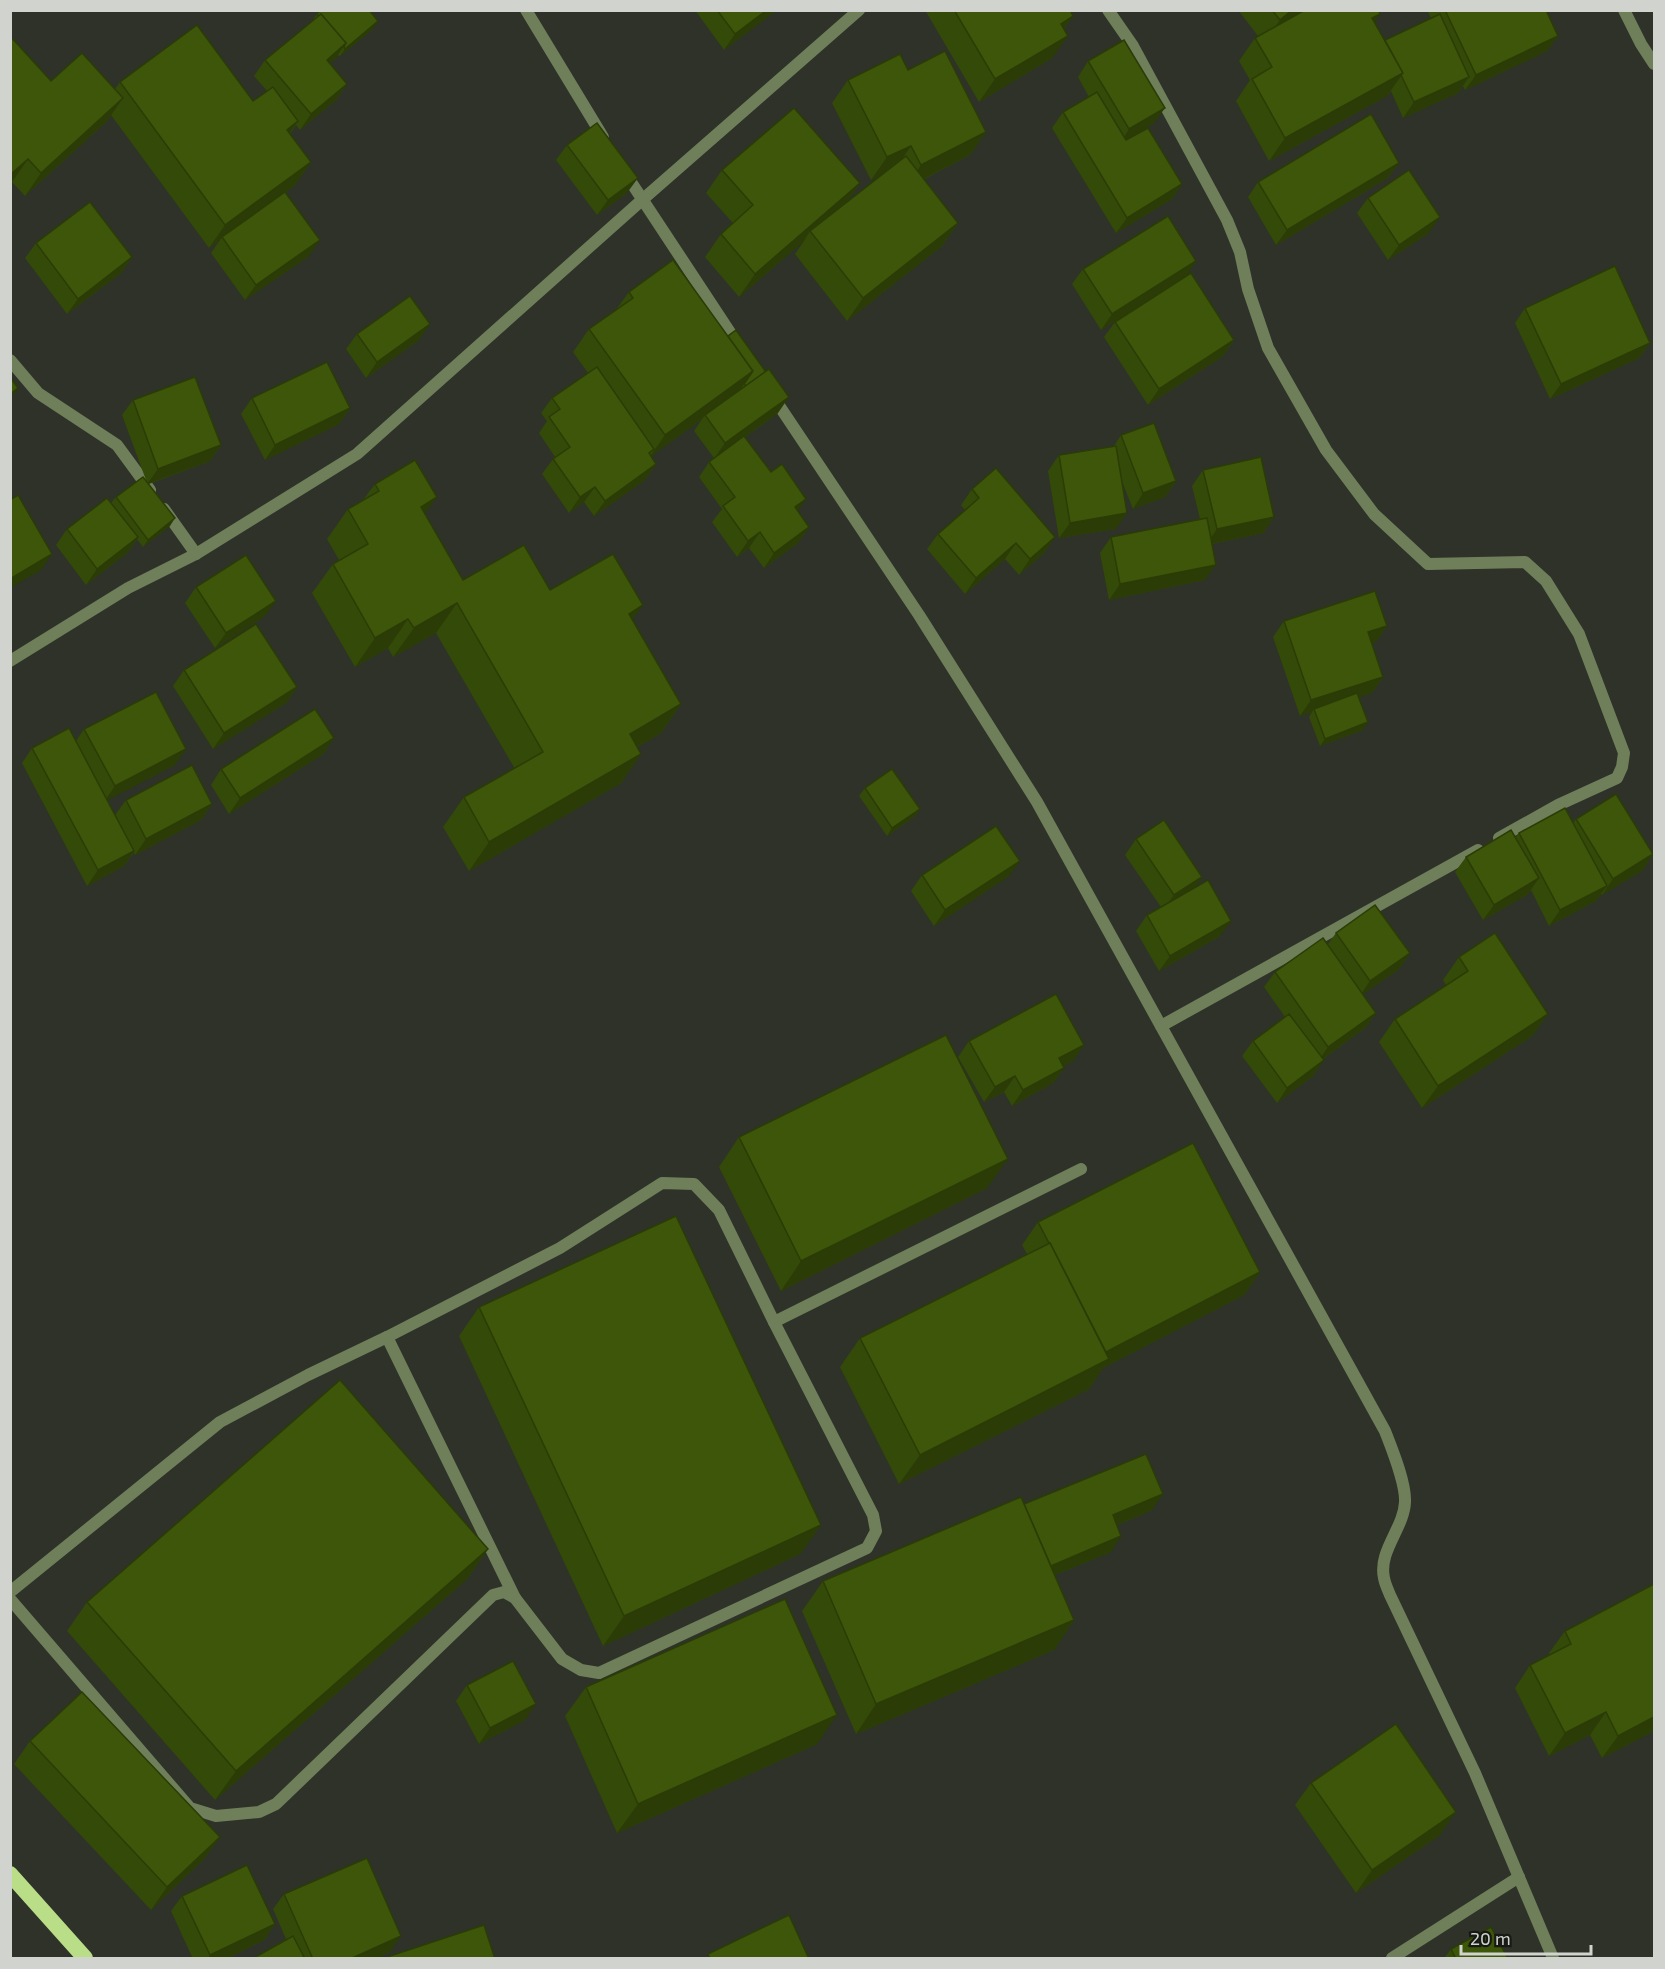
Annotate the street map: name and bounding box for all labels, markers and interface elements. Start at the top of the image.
scale bar [1461,1918,1592,1956]
text: 20 m [1470,1927,1511,1949]

